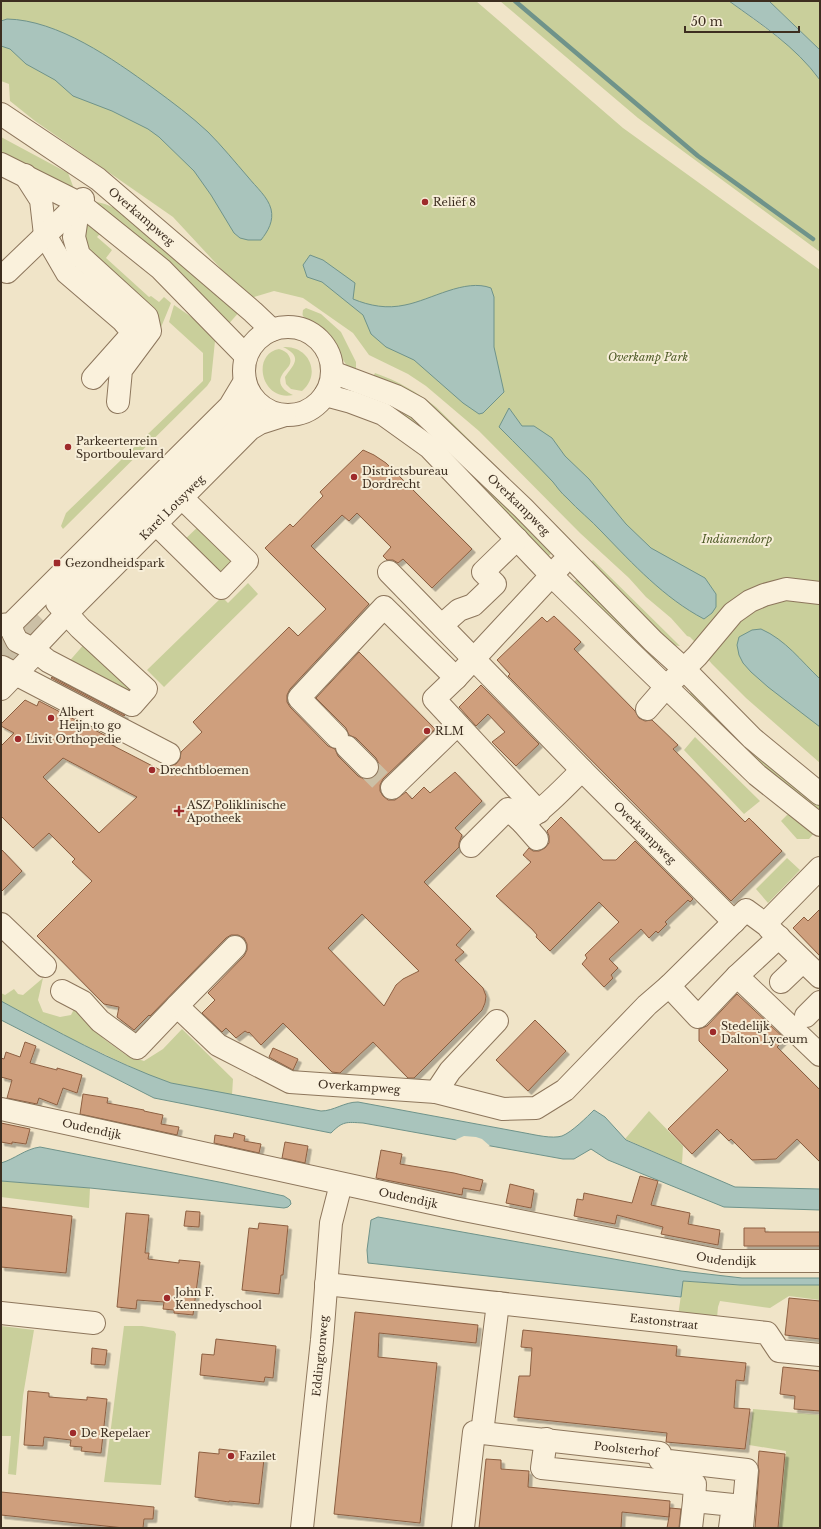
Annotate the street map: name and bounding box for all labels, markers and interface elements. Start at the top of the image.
scale bar [685,8,799,34]
text: 50 m [691,14,723,29]
street label: Overkampweg [106,184,178,249]
place label: Reliëf 8 [433,195,476,209]
marker: Reliëf 8 [420,197,430,207]
park label: Overkamp Park [608,350,688,364]
place label: Parkeerterrein Sportboulevard [76,434,164,461]
marker: Parkeerterrein Sportboulevard [63,442,73,452]
place label: Districtsbureau Dordrecht [362,464,449,491]
street label: Karel Lotsyweg [137,471,208,543]
street label: Overkampweg [484,471,553,539]
marker: Districtsbureau Dordrecht [349,472,359,482]
park label: Indianendorp [701,532,772,546]
place label: Gezondheidspark [65,556,165,570]
marker: Gezondheidspark [52,558,62,568]
place label: Albert Heijn to go [58,705,121,732]
marker: Albert Heijn to go [46,713,56,723]
place label: RLM [435,724,464,738]
marker: RLM [422,726,432,736]
place label: Livit Orthopedie [26,732,121,746]
marker: Livit Orthopedie [13,734,23,744]
place label: Drechtbloemen [160,763,249,777]
marker: Drechtbloemen [147,765,157,775]
place label: ASZ Poliklinische Apotheek [186,798,286,825]
street label: Overkampweg [611,799,679,867]
marker: ASZ Poliklinische Apotheek [174,806,184,816]
place label: Stedelijk Dalton Lyceum [721,1019,808,1046]
marker: Stedelijk Dalton Lyceum [708,1027,718,1037]
street label: Overkampweg [318,1077,401,1097]
street label: Oudendijk [61,1116,123,1142]
street label: Oudendijk [377,1185,440,1211]
street label: Oudendijk [695,1249,757,1268]
place label: John F. Kennedyschool [173,1285,262,1312]
marker: John F. Kennedyschool [162,1293,172,1303]
street label: Eastonstraat [629,1311,700,1332]
street label: Eddingtonweg [309,1314,331,1397]
place label: De Repelaer [81,1426,151,1440]
marker: De Repelaer [68,1428,78,1438]
street label: Poolsterhof [593,1439,661,1460]
place label: Fazilet [239,1449,277,1463]
marker: Fazilet [226,1451,236,1461]

